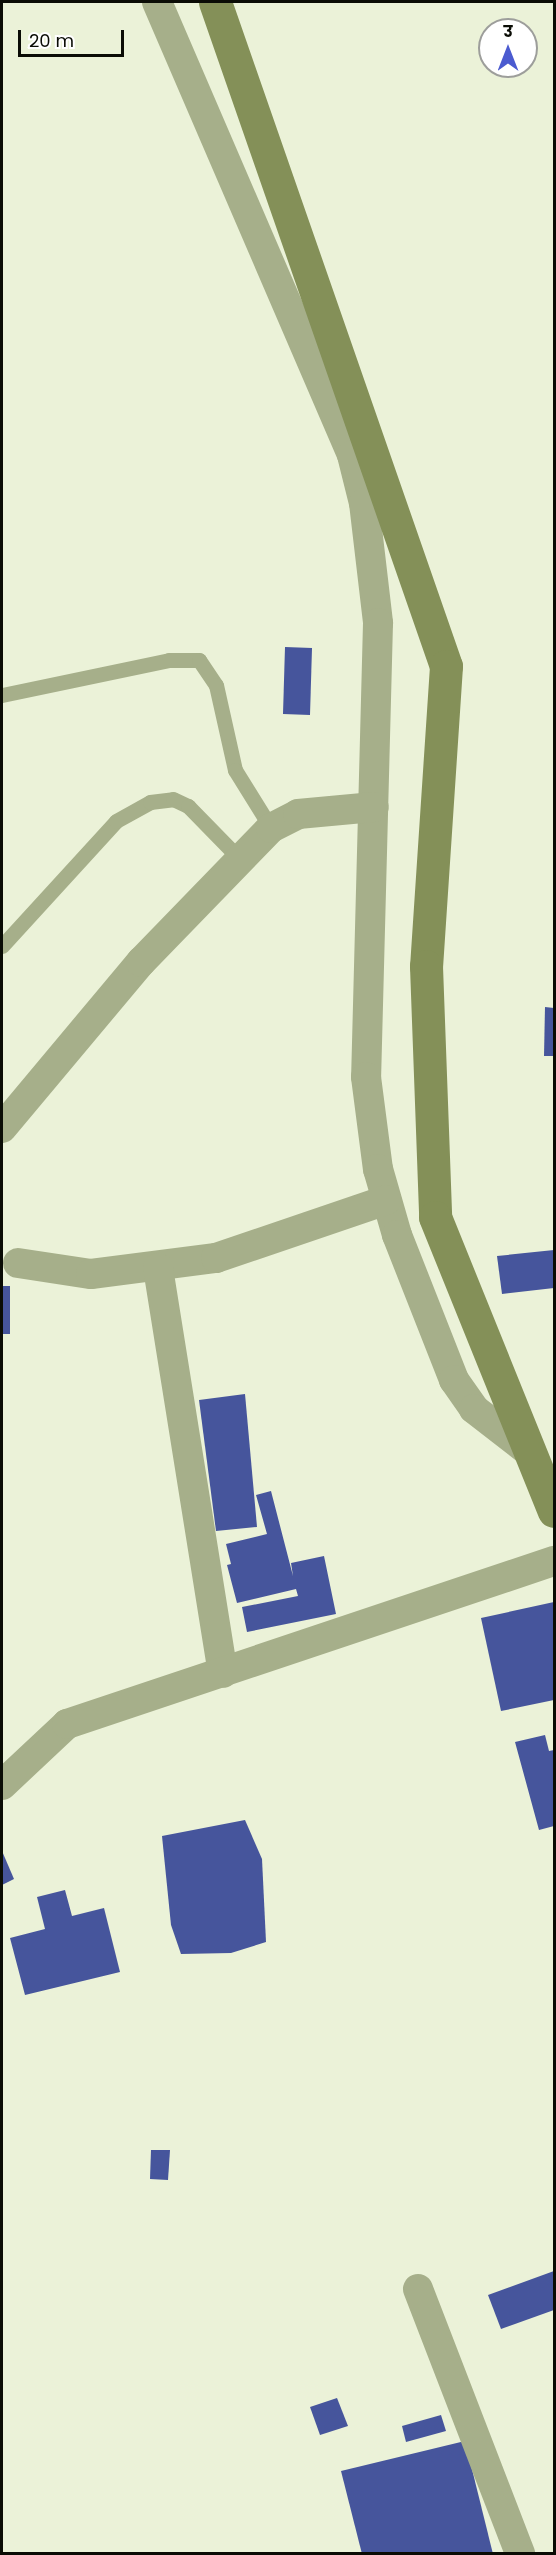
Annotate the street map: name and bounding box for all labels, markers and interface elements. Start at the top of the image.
scale bar [21,18,128,56]
north arrow [478,18,538,78]
text: उ [503,20,513,43]
text: 20 m [29,28,74,53]

